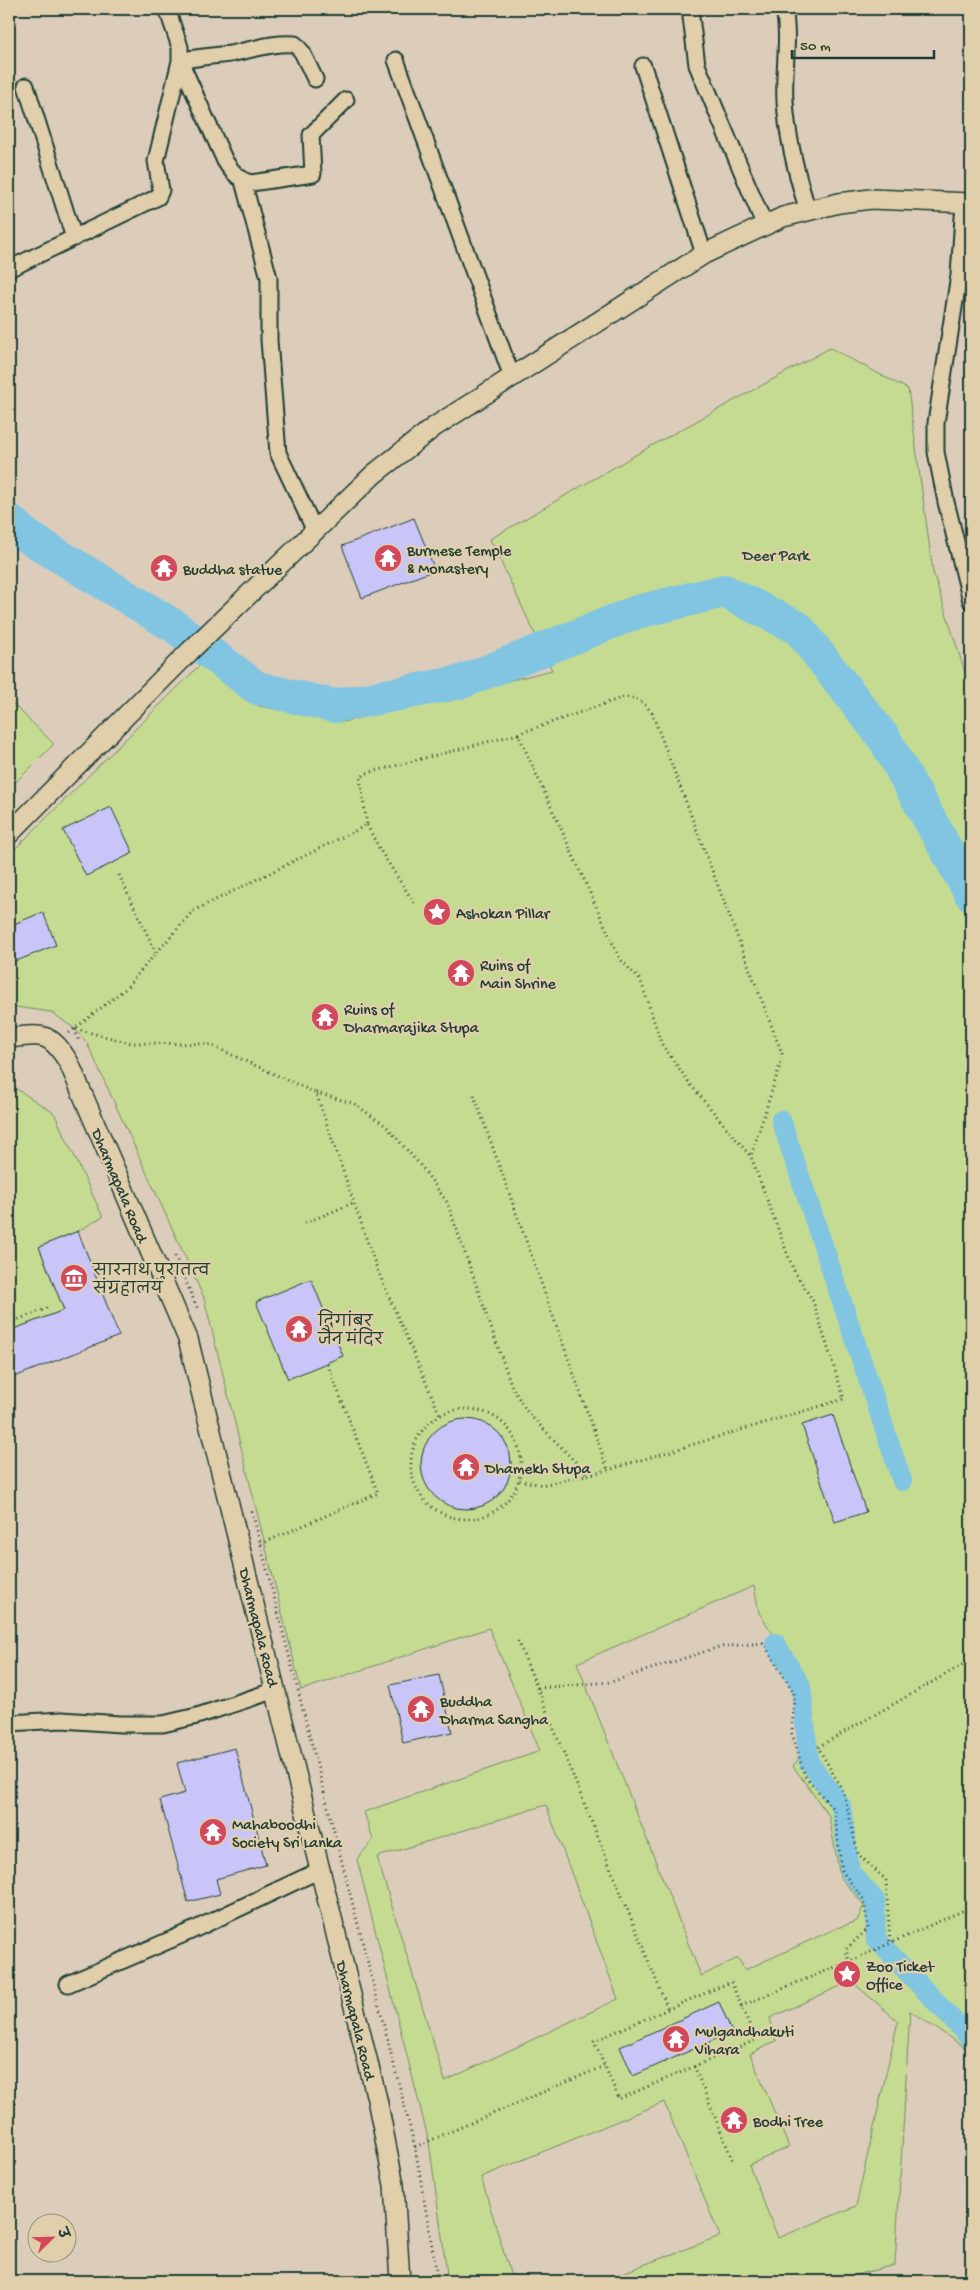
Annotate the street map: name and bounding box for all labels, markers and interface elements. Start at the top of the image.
scale bar [792,28,935,60]
text: 50 m [800,38,831,56]
temple icon: Burmese Temple & Monastery [373,543,403,573]
place label: Burmese Temple & Monastery [406,543,512,580]
park label: Deer Park [742,548,811,567]
temple icon: Buddha statue [149,553,179,583]
place label: Buddha statue [182,562,283,581]
place icon: Ashokan Pillar [422,897,452,927]
place label: Ashokan Pillar [456,906,551,925]
temple icon: Ruins of Main Shrine [446,958,476,988]
place label: Ruins of Main Shrine [480,958,557,995]
temple icon: Ruins of Dharmarajika Stupa [310,1002,340,1032]
place label: Ruins of Dharmarajika Stupa [343,1002,480,1039]
street label: Dharmapala Road [85,1126,151,1248]
place label: सारनाथ पुरातत्व संग्रहालय [92,1262,211,1300]
museum icon: सारनाथ पुरातत्व संग्रहालय [59,1263,89,1293]
place label: दिगांबर जैन मंदिर [317,1309,384,1351]
temple icon: दिगांबर जैन मंदिर [284,1314,314,1344]
temple icon: Dhamekh Stupa [451,1452,481,1482]
place label: Dhamekh Stupa [484,1461,591,1480]
street label: Dharmapala Road [232,1566,281,1691]
temple icon: Buddha Dharma Sangha [406,1694,436,1724]
place label: Buddha Dharma Sangha [439,1694,549,1731]
temple icon: Mahaboodhi Society Sri Lanka [198,1817,228,1847]
place label: Mahaboodhi Society Sri Lanka [232,1817,343,1854]
street label: Dharmapala Road [329,1959,378,2084]
place icon: Zoo Ticket Office [832,1959,862,1989]
place label: Zoo Ticket Office [866,1959,935,1996]
temple icon: Mulgandhakuti Vihara [661,2024,691,2054]
place label: Mulgandhakuti Vihara [694,2024,794,2061]
temple icon: Bodhi Tree [719,2105,749,2135]
place label: Bodhi Tree [752,2114,824,2133]
north arrow [28,2212,78,2262]
text: उ [51,2224,72,2243]

